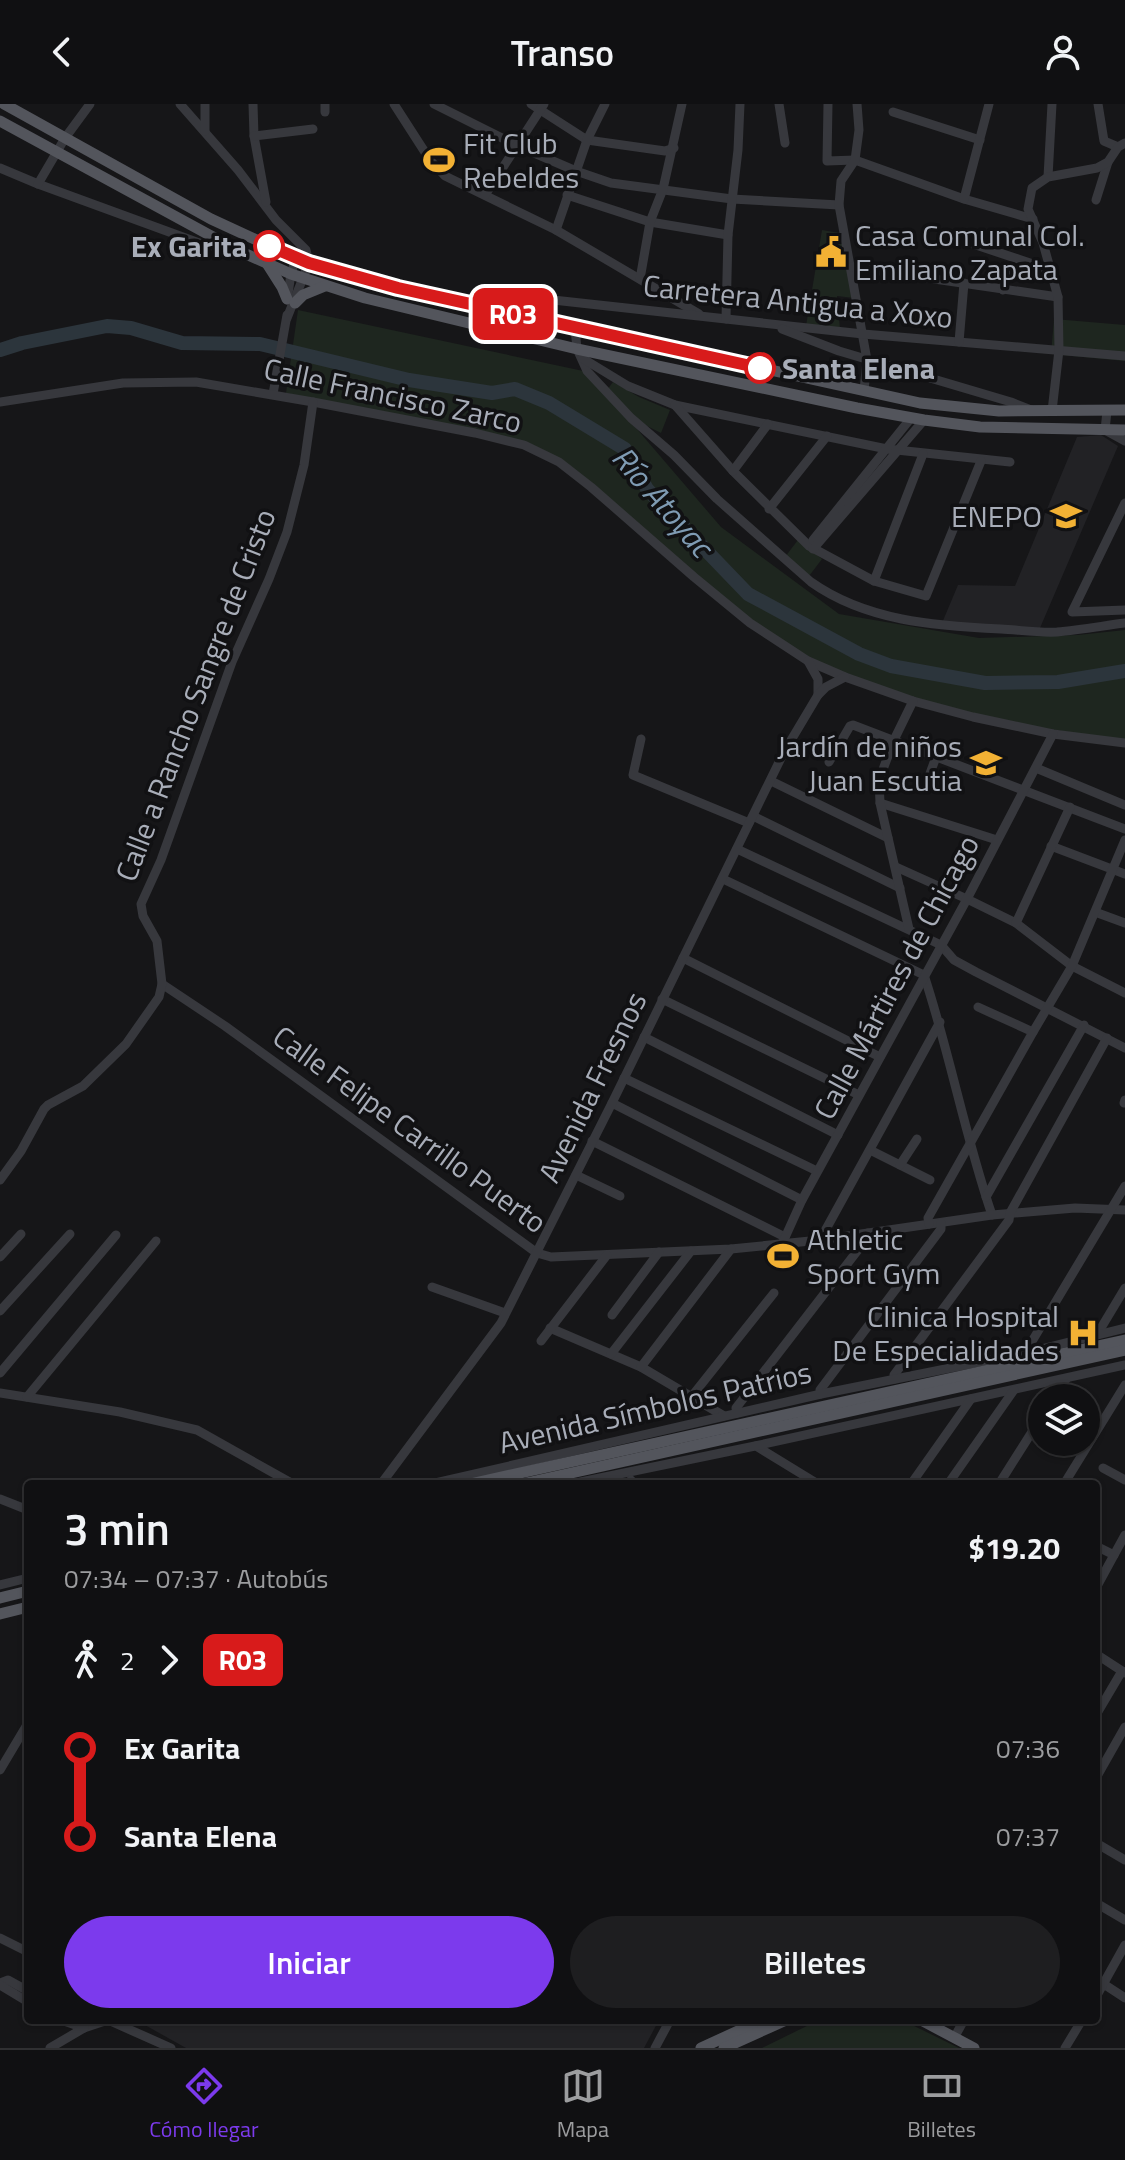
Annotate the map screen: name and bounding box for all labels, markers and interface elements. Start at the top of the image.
text: Transo [511,25,614,80]
icon: back [40,30,84,74]
icon: person [1041,30,1085,74]
place label: Fit Club Rebeldes [463,120,579,200]
sports icon: Fit Club Rebeldes [422,143,456,177]
place label: Casa Comunal Col. Emiliano Zapata [855,212,1085,292]
place label: Ex Garita [131,223,247,269]
marker: Ex Garita [254,231,284,261]
public building icon: Casa Comunal Col. Emiliano Zapata [814,235,848,269]
street label: Carretera Antigua a Xoxo [641,262,955,340]
line badge: R03 [467,288,559,340]
text: R03 [489,292,537,335]
street label: Calle Francisco Zarco [260,345,526,445]
place label: Santa Elena [782,345,935,391]
marker: Santa Elena [745,353,775,383]
water label: Río Atoyac [601,435,727,569]
place label: ENEPO [951,493,1042,539]
school or university icon: ENEPO [1049,499,1083,533]
street label: Calle a Rancho Sangre de Cristo [103,502,287,888]
place label: Jardín de niños Juan Escutia [777,723,962,803]
school or university icon: Jardín de niños Juan Escutia [969,746,1003,780]
street label: Calle Mártires de Chicago [801,826,991,1128]
street label: Avenida Fresnos [526,984,658,1190]
street label: Calle Felipe Carrillo Puerto [263,1014,557,1244]
place label: Athletic Sport Gym [807,1216,940,1296]
sports icon: Athletic Sport Gym [766,1239,800,1273]
place label: Clinica Hospital De Especialidades [832,1293,1059,1373]
hospital icon: Clinica Hospital De Especialidades [1066,1316,1100,1350]
street label: Avenida Símbolos Patrios [494,1349,816,1465]
map controls [1028,1384,1100,1456]
button: layers [1028,1384,1100,1456]
text: 3 min [64,1495,170,1562]
text: $19.20 [968,1525,1060,1571]
text: 07:34 – 07:37 · Autobús [64,1559,328,1598]
icon: walk [64,1638,108,1682]
icon: forward [147,1638,191,1682]
text: R03 [219,1638,267,1681]
text: 2 [120,1641,135,1680]
text: Ex Garita [124,1725,240,1771]
text: 07:36 [996,1729,1060,1768]
text: Santa Elena [124,1813,277,1859]
text: 07:37 [996,1817,1060,1856]
button: Iniciar [64,1916,554,2008]
button: Billetes [570,1916,1060,2008]
tab: Cómo llegar [149,2064,259,2146]
tab: Mapa [557,2064,609,2146]
tab: Billetes [907,2064,976,2146]

